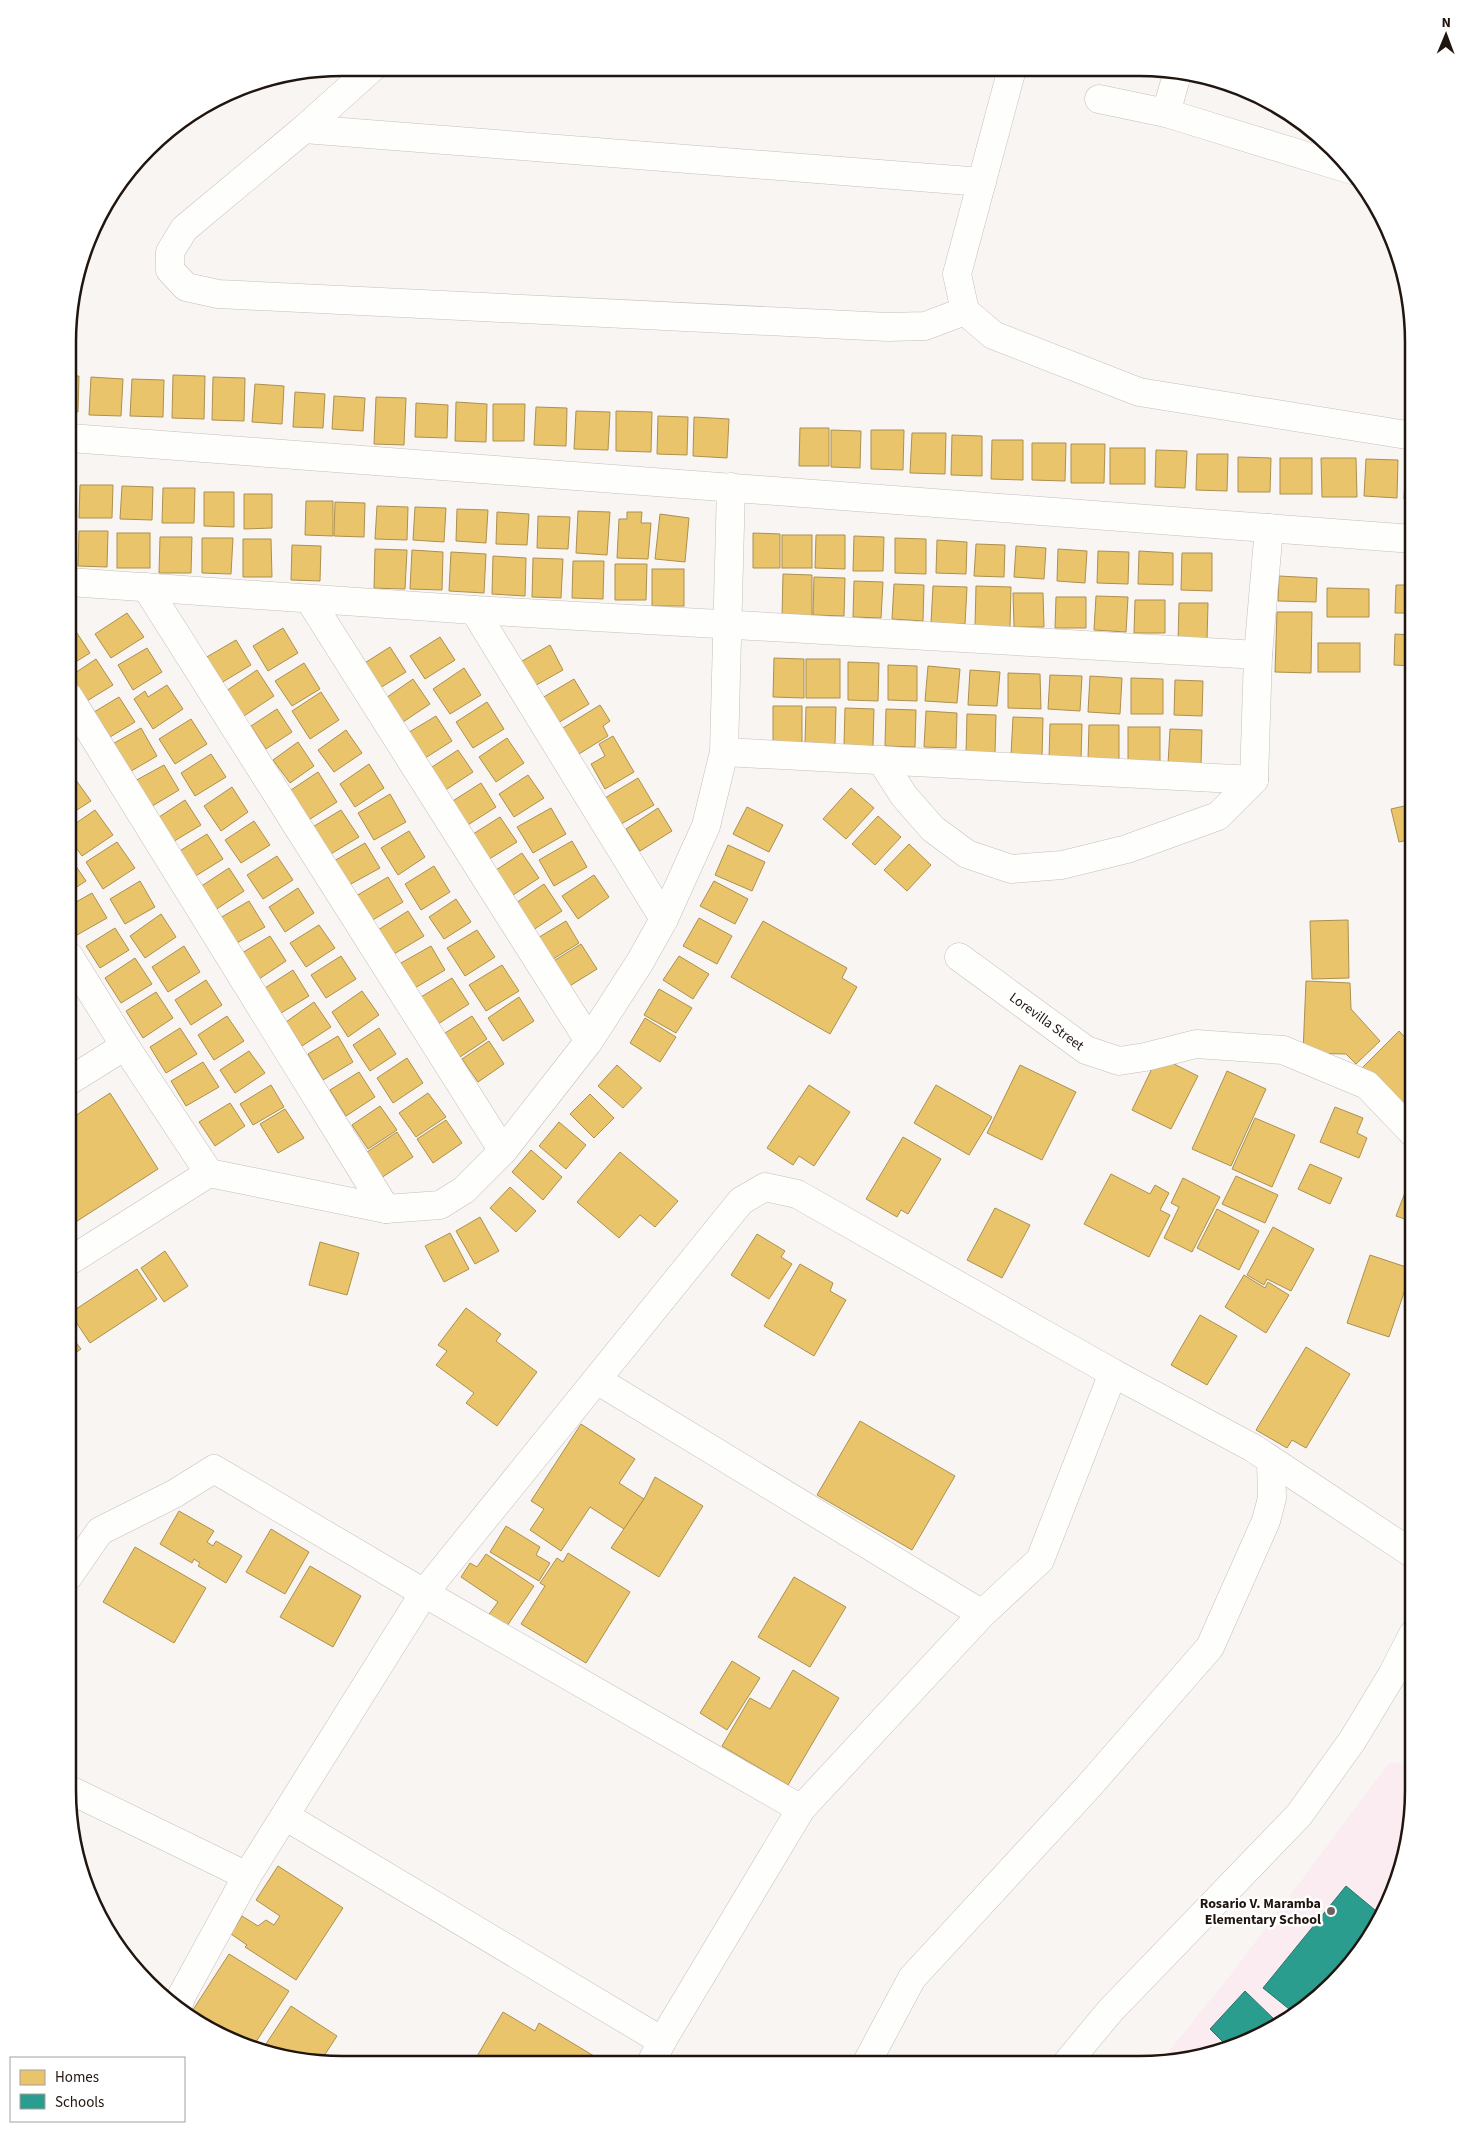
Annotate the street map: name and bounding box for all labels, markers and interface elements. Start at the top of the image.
north arrow [1421,10,1471,60]
text: N [1441,13,1451,33]
street label: Lorevilla Street [1005,988,1088,1056]
place label: Rosario V. Maramba Elementary School [1200,1894,1321,1930]
marker: Rosario V. Maramba Elementary School [1325,1905,1337,1917]
legend [10,2057,185,2122]
text: Homes [55,2067,99,2088]
text: Schools [55,2092,104,2113]

